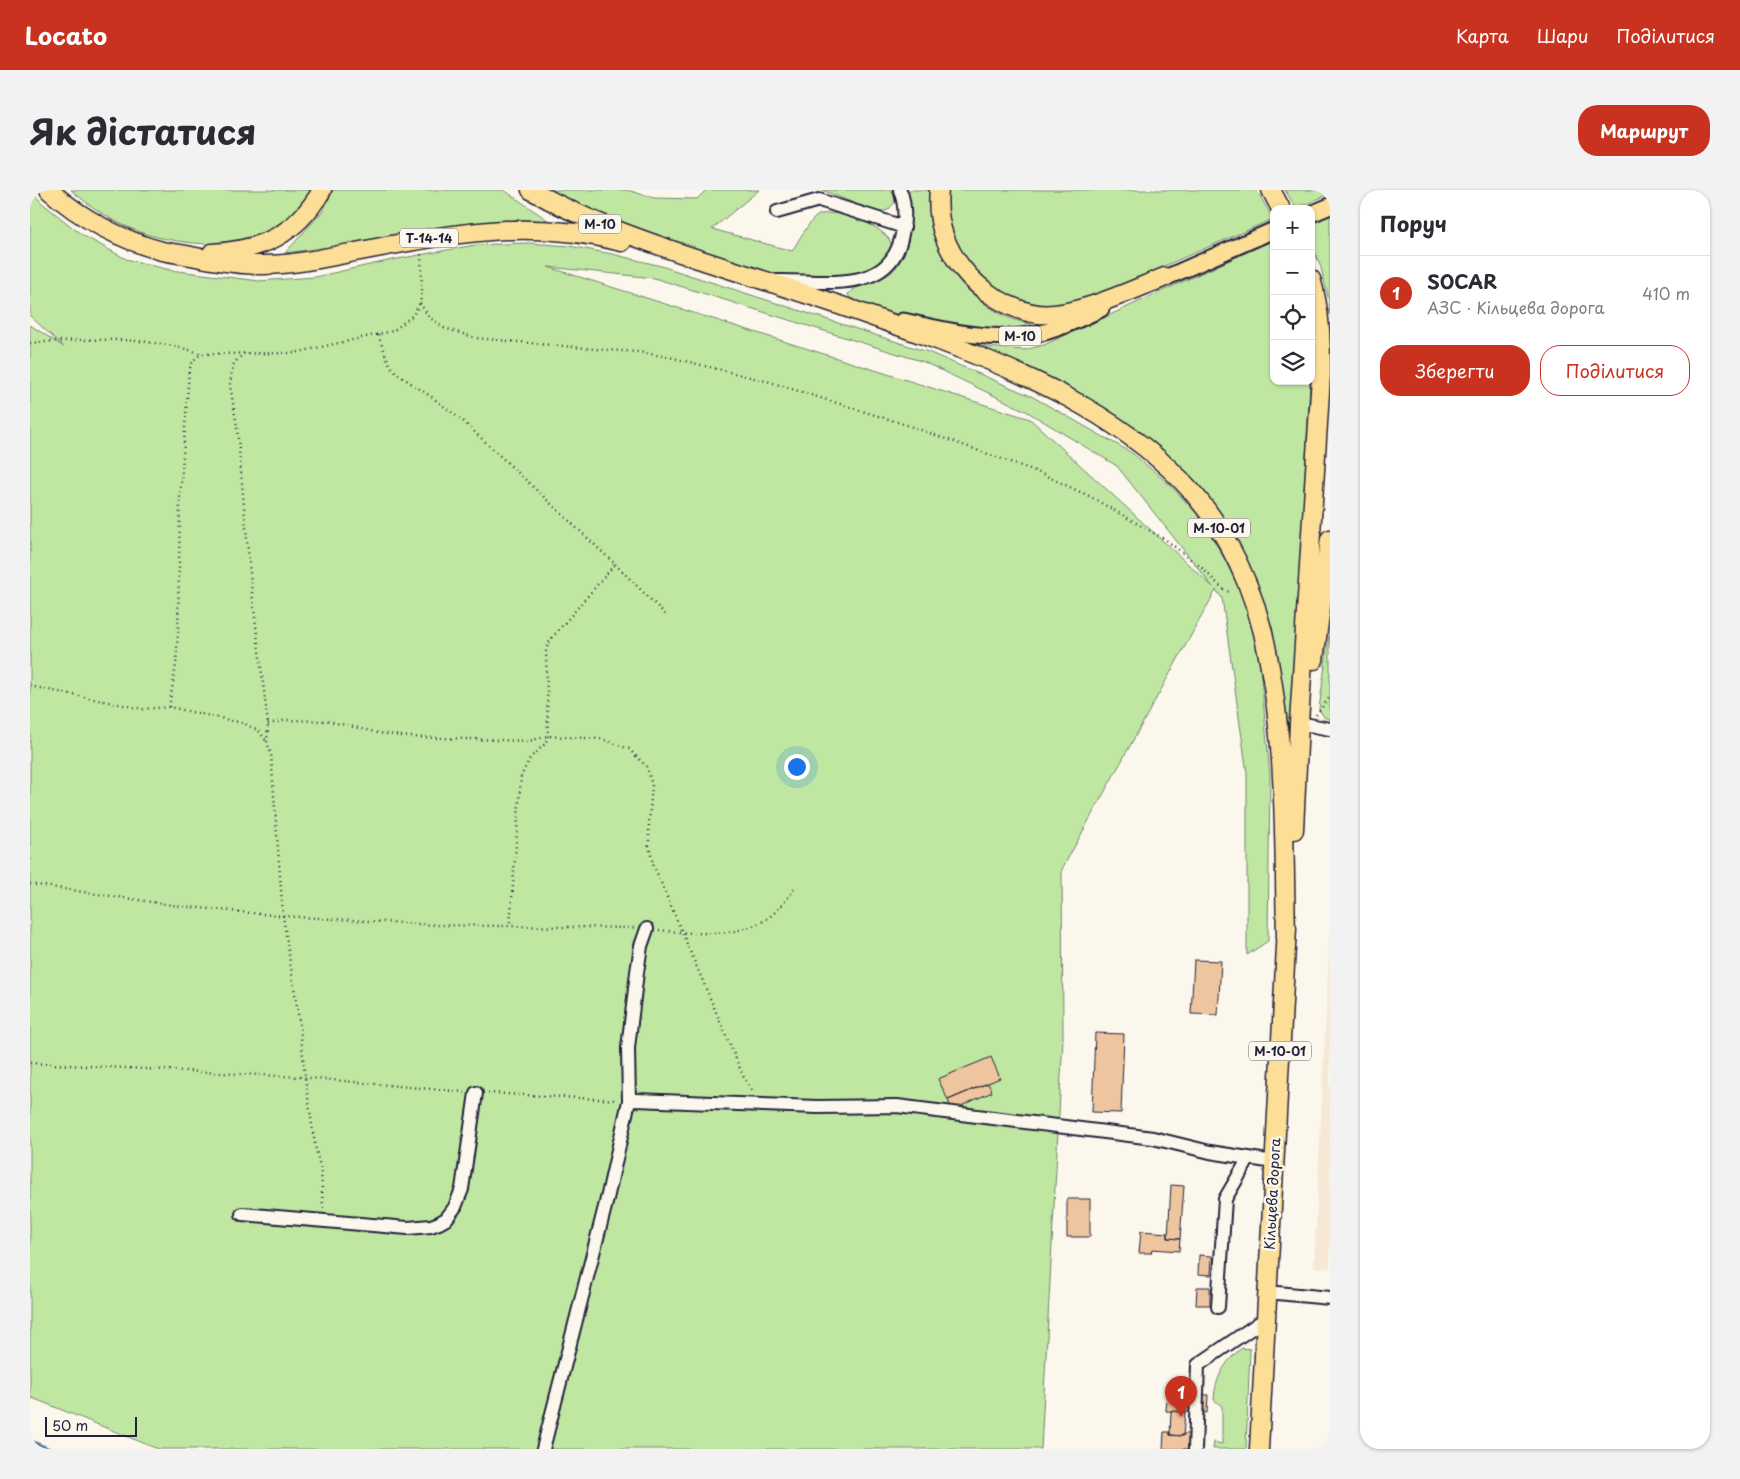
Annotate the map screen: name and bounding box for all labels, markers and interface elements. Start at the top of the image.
text: Locato [25,17,107,53]
text: Карта [1456,22,1509,49]
text: Шари [1537,22,1589,49]
text: Поділитися [1617,22,1715,49]
text: Як дістатися [30,104,256,157]
button: Маршрут [1578,105,1710,156]
map controls [1270,205,1315,385]
button: + [1270,205,1315,250]
text: Поруч [1380,207,1447,239]
road number: М-10 [579,214,621,234]
road number: Т-14-14 [400,228,458,248]
button: − [1270,250,1315,295]
text: SOCAR [1427,267,1497,295]
text: 1 [1392,281,1400,305]
text: 410 m [1642,281,1690,305]
button: locate [1270,295,1315,340]
text: АЗС · Кільцева дорога [1427,295,1604,319]
road number: М-10 [999,326,1041,346]
button: layers [1270,340,1315,385]
button: Зберегти [1380,345,1530,396]
button: Поділитися [1540,345,1690,396]
road number: М-10-01 [1188,518,1250,538]
your location [784,754,810,780]
road number: М-10-01 [1249,1041,1311,1060]
street label: Кільцева дорога [1259,1137,1285,1251]
pin: 1 [1165,1376,1197,1417]
scale bar [45,1414,138,1437]
text: 50 m [52,1415,88,1436]

